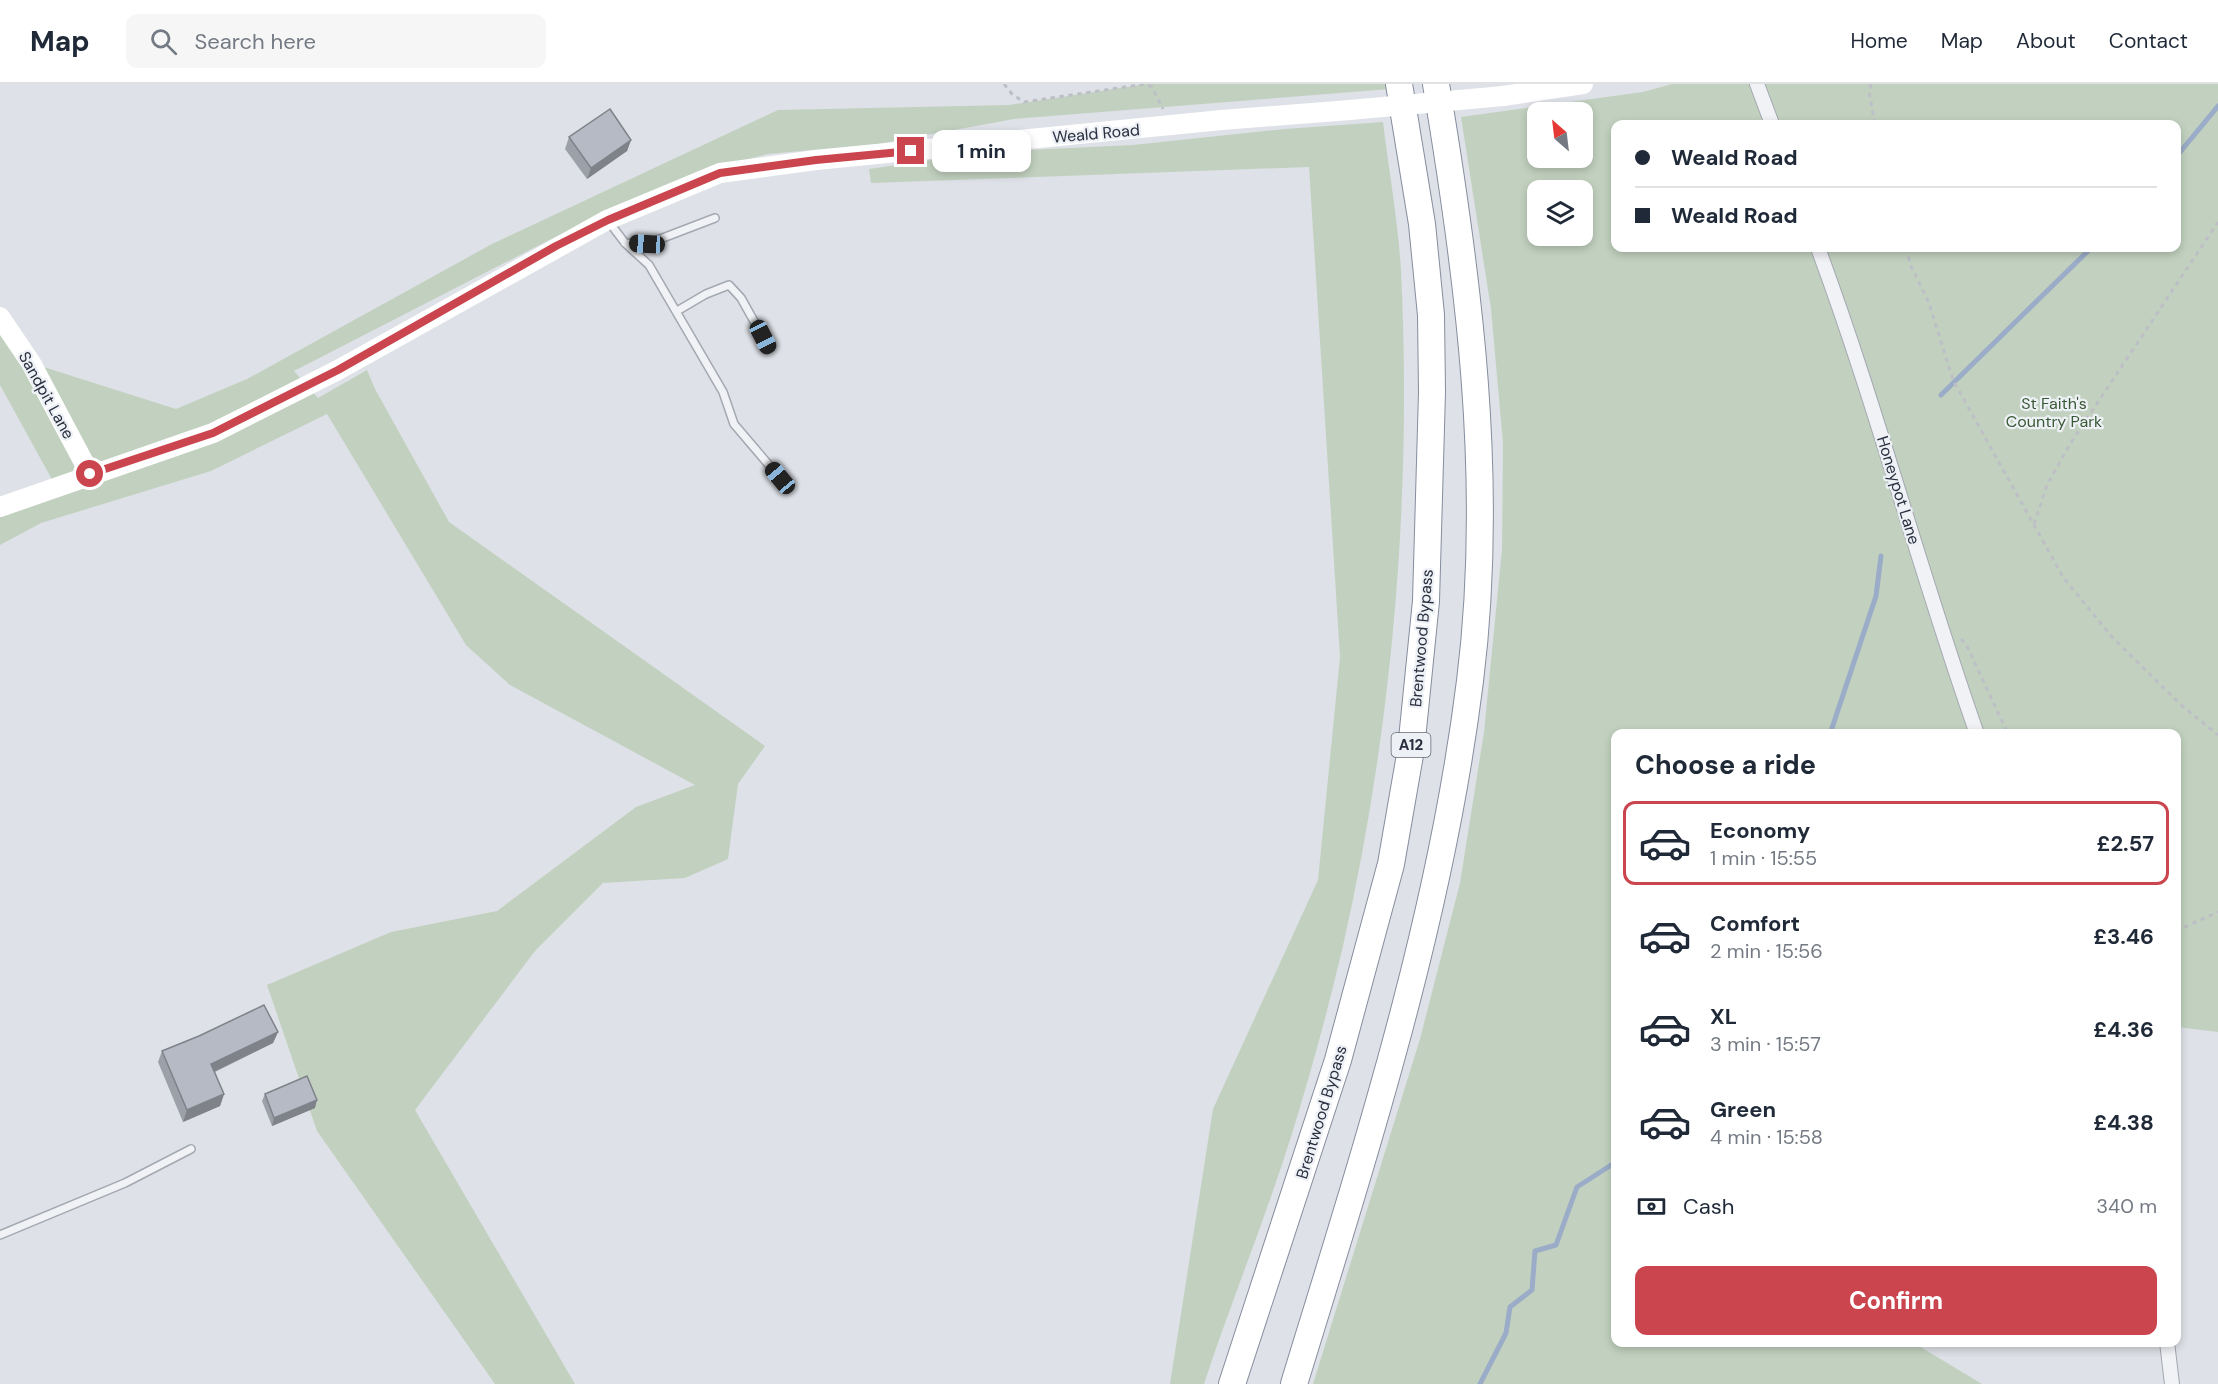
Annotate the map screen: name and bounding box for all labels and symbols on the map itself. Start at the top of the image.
north arrow [1527,102,1593,168]
street label: Weald Road [1052,119,1141,148]
callout: 1 min [932,130,1031,172]
route end [897,137,924,164]
car [629,234,665,254]
car [747,317,779,357]
street label: Sandpit Lane [14,348,79,443]
park label: St Faith's Country Park [2006,393,2102,432]
street label: Honeypot Lane [1872,433,1925,547]
car [762,458,798,498]
route start [76,460,103,487]
street label: Brentwood Bypass [1405,568,1438,708]
road number: A12 [1392,733,1430,757]
street label: Brentwood Bypass [1291,1043,1352,1181]

